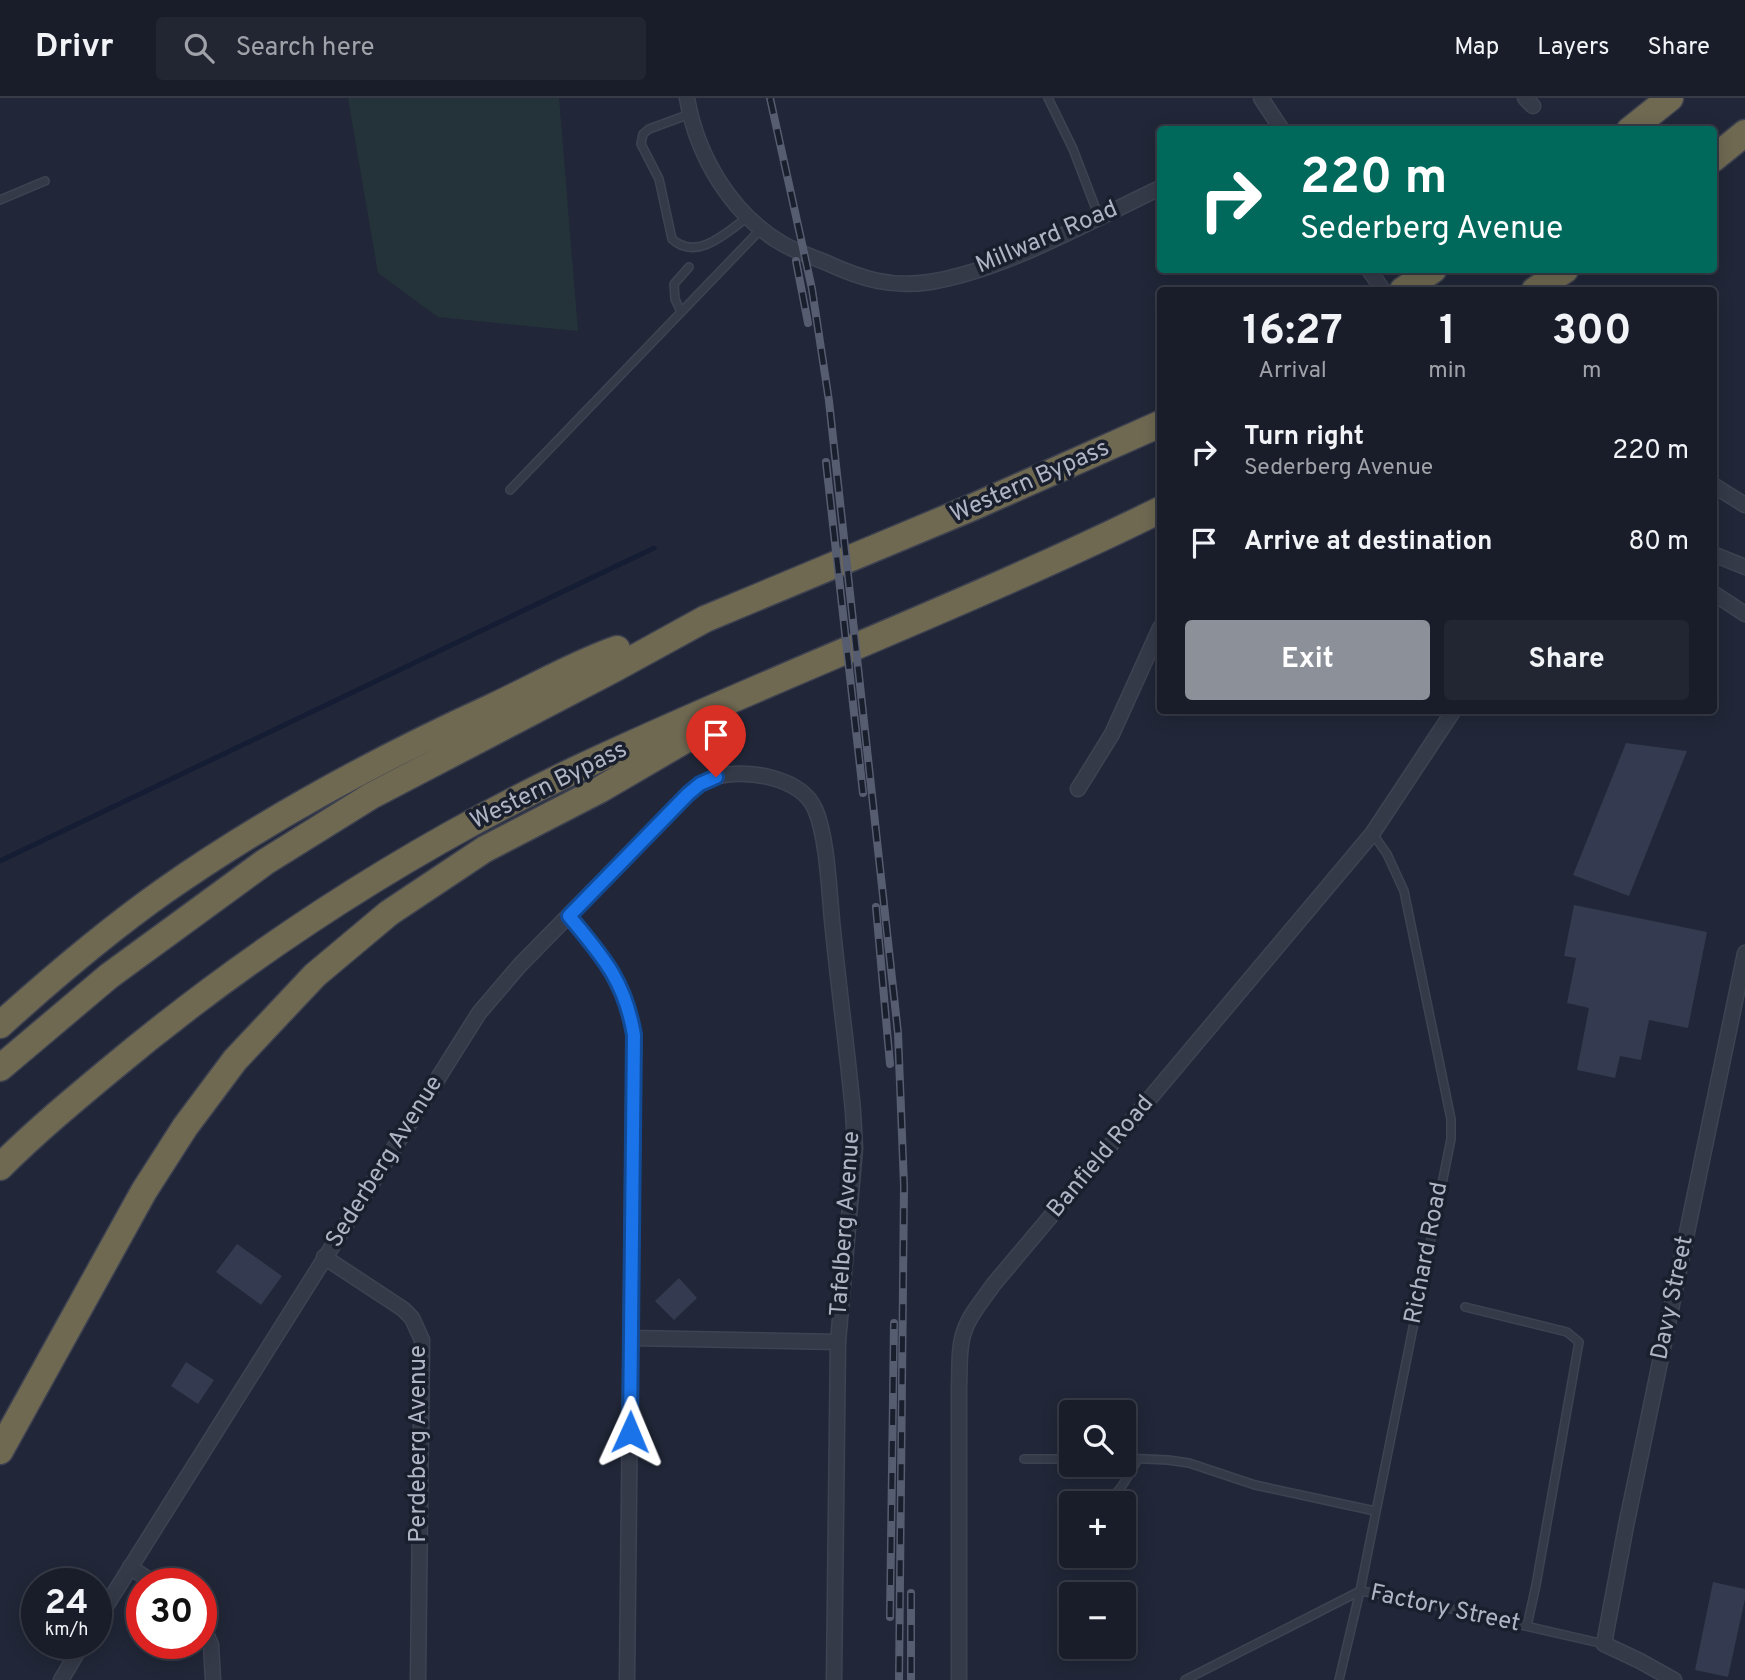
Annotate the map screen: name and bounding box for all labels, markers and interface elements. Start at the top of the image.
search box [156,17,646,80]
text: Drivr [35,27,114,69]
icon: search [180,29,218,67]
text: Search here [236,32,375,65]
text: Map [1454,33,1499,63]
text: Layers [1537,33,1609,63]
text: Share [1647,33,1710,63]
text: 220 m [1300,149,1447,211]
icon: right [1185,154,1276,245]
street label: Millward Road [972,195,1122,281]
text: Sederberg Avenue [1300,210,1563,250]
text: 16:27 [1242,306,1343,359]
text: 1 [1439,306,1456,359]
text: 300 [1552,306,1632,359]
text: Arrival [1258,357,1327,386]
text: min [1428,357,1466,386]
text: m [1582,357,1601,386]
text: Turn right [1244,421,1364,454]
icon: right [1185,433,1223,471]
street label: Western Bypass [946,434,1114,530]
text: 220 m [1612,435,1689,468]
text: Sederberg Avenue [1244,454,1433,483]
icon: arrive [1185,524,1223,562]
text: Arrive at destination [1244,526,1492,559]
text: 80 m [1629,526,1689,559]
button: Exit [1185,620,1430,700]
button: Share [1444,620,1689,700]
pin [686,705,746,777]
icon: arrive [697,716,735,754]
street label: Western Bypass [466,735,632,837]
street label: Sederberg Avenue [320,1070,450,1254]
street label: Banfield Road [1041,1090,1161,1224]
street label: Tafelberg Avenue [825,1130,867,1318]
street label: Richard Road [1399,1179,1455,1327]
street label: Davy Street [1645,1233,1701,1363]
street label: Perdeberg Avenue [404,1345,434,1543]
position arrow [593,1395,667,1469]
map controls [1059,1400,1136,1659]
button: search [1059,1400,1136,1477]
button: + [1059,1491,1136,1568]
speed limit sign: 30 [126,1568,217,1659]
street label: Factory Street [1367,1578,1523,1640]
text: 24 [45,1582,88,1626]
button: − [1059,1582,1136,1659]
text: km/h [45,1619,88,1642]

